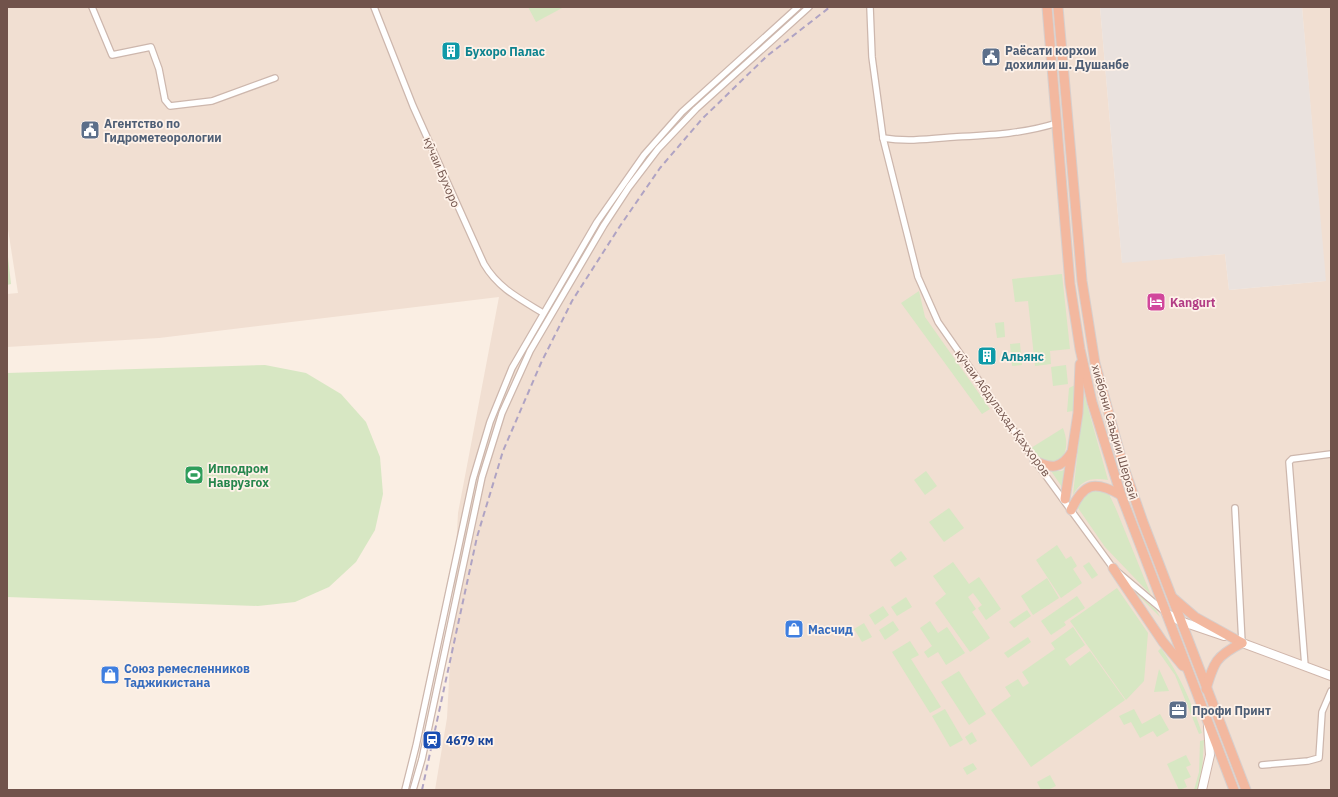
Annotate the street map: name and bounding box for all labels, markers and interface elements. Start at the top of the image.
building icon: Бухоро Палас [440,40,462,62]
place label: Раёсати корхои дохилии ш. Душанбе [1005,43,1129,72]
place label: Бухоро Палас [465,44,545,59]
public building icon: Раёсати корхои дохилии ш. Душанбе [980,46,1002,68]
place label: Агентство по Гидрометеорологии [104,116,222,145]
public building icon: Агентство по Гидрометеорологии [79,119,101,141]
street label: кӯчаи Бухоро [420,134,464,210]
hotel icon: Kangurt [1145,291,1167,313]
place label: Kangurt [1170,295,1216,310]
building icon: Альянс [976,345,998,367]
street label: кӯчаи Абдулаҳад Қаҳҳоров [952,347,1054,479]
place label: Альянс [1001,349,1044,364]
street label: хиёбони Саъдии Шерозӣ [1089,363,1141,501]
place label: Ипподром Наврузгох [208,461,269,490]
sports icon: Ипподром Наврузгох [183,464,205,486]
shop icon: Масчид [783,618,805,640]
place label: Масчид [808,622,853,637]
place label: Союз ремесленников Таджикистана [124,661,250,690]
shop icon: Союз ремесленников Таджикистана [99,664,121,686]
office icon: Профи Принт [1167,699,1189,721]
place label: Профи Принт [1192,703,1271,718]
station icon: 4679 км [421,729,443,751]
place label: 4679 км [446,733,493,748]

